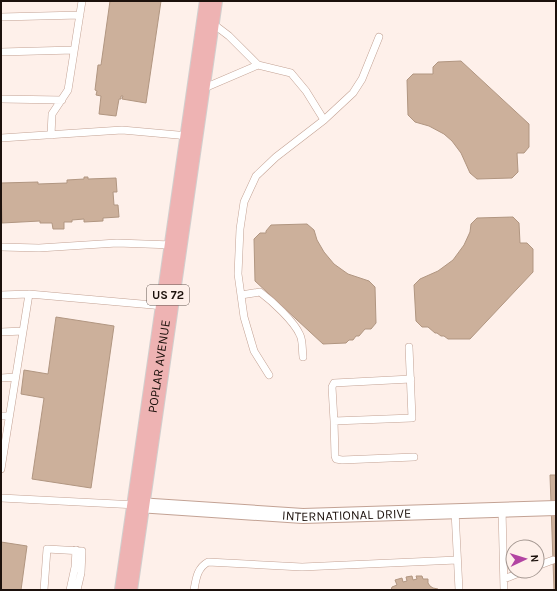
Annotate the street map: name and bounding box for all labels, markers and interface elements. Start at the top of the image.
road number: US 72 [147,285,189,305]
street label: POPLAR AVENUE [145,319,173,414]
street label: INTERNATIONAL DRIVE [282,506,411,524]
north arrow [505,539,545,579]
text: N [528,554,541,563]

